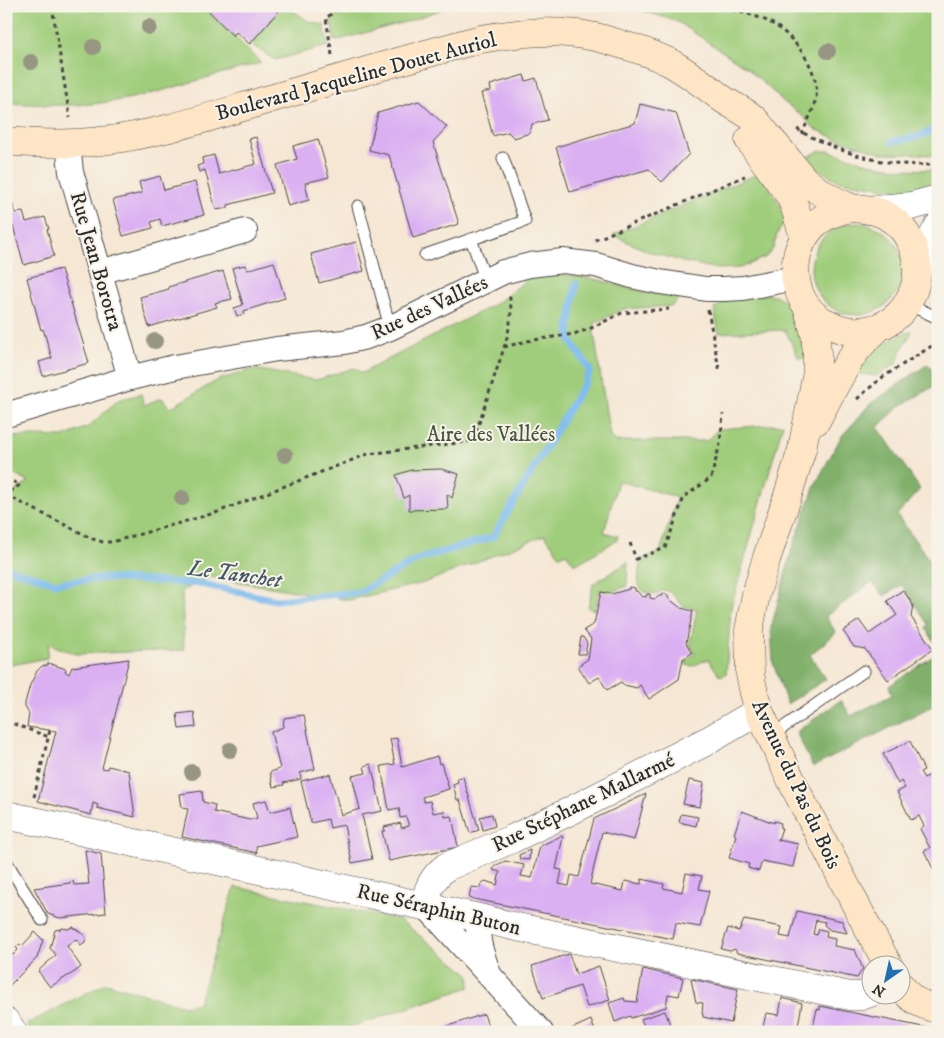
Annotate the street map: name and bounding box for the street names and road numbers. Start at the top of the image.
street label: Boulevard Jacqueline Douet Auriol [213,27,500,127]
street label: Rue Jean Borotra [64,189,128,334]
street label: Rue des Vallées [367,270,492,346]
street label: Avenue du Pas du Bois [745,696,847,873]
street label: Rue Stéphane Mallarmé [488,747,679,858]
street label: Rue Séraphin Buton [354,878,523,941]

